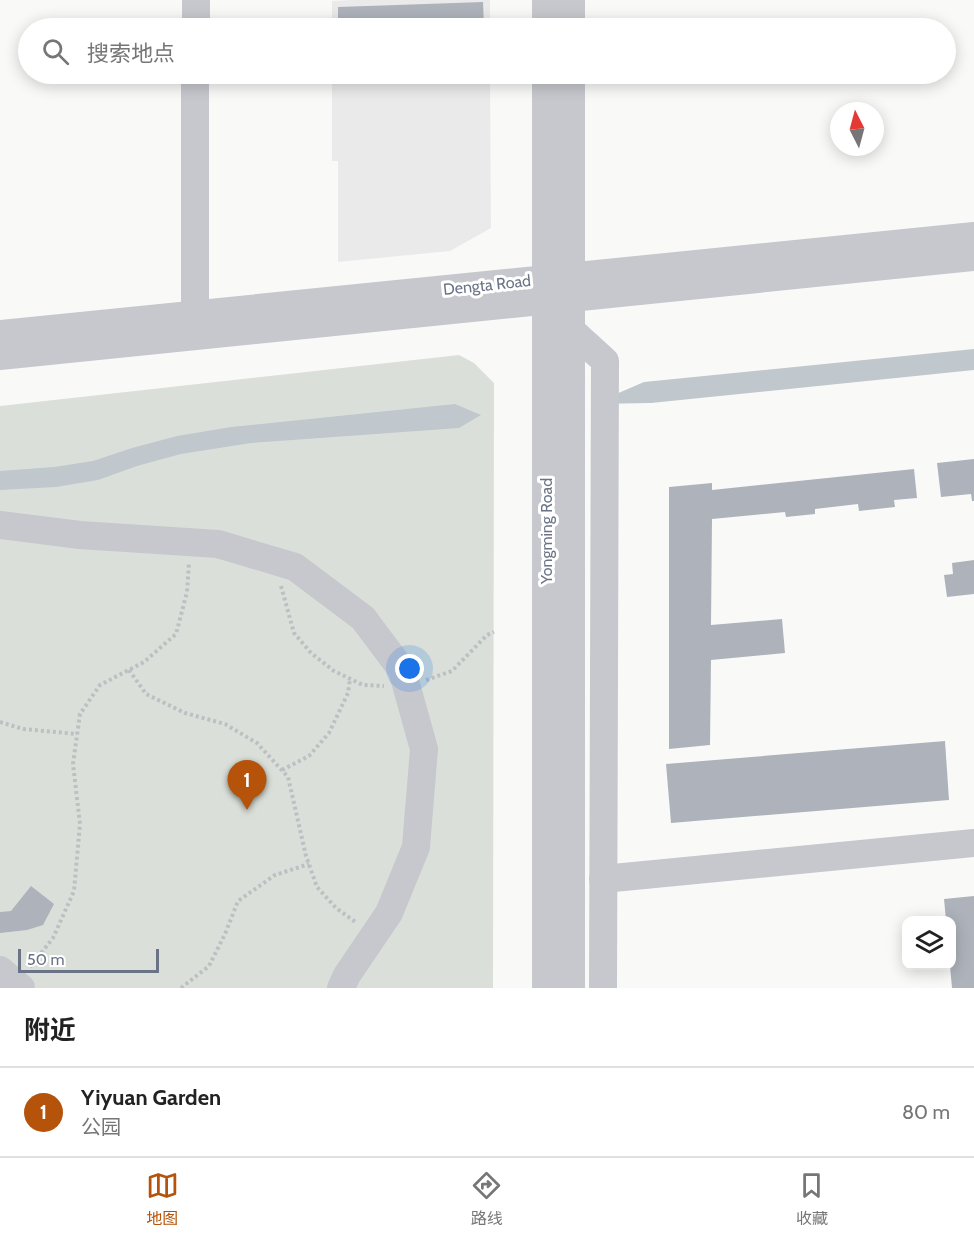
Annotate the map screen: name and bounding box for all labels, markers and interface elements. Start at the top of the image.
search box [18,18,956,84]
icon: search [39,35,72,68]
text: 搜索地点 [87,40,175,67]
north arrow [830,102,884,156]
street label: Dengta Road [442,271,532,299]
street label: Yongming Road [537,478,556,585]
your location [395,654,424,683]
pin: 1 [228,760,266,810]
map controls [902,916,956,970]
button: layers [902,916,956,970]
scale bar [18,946,159,974]
text: 50 m [27,950,64,969]
text: 附近 [24,1014,76,1046]
text: Yiyuan Garden [81,1084,221,1111]
text: 1 [40,1100,47,1124]
text: 80 m [902,1100,950,1124]
text: 公园 [81,1115,121,1139]
tab: 地图 [146,1169,179,1229]
tab: 路线 [470,1169,503,1229]
tab: 收藏 [795,1169,828,1229]

